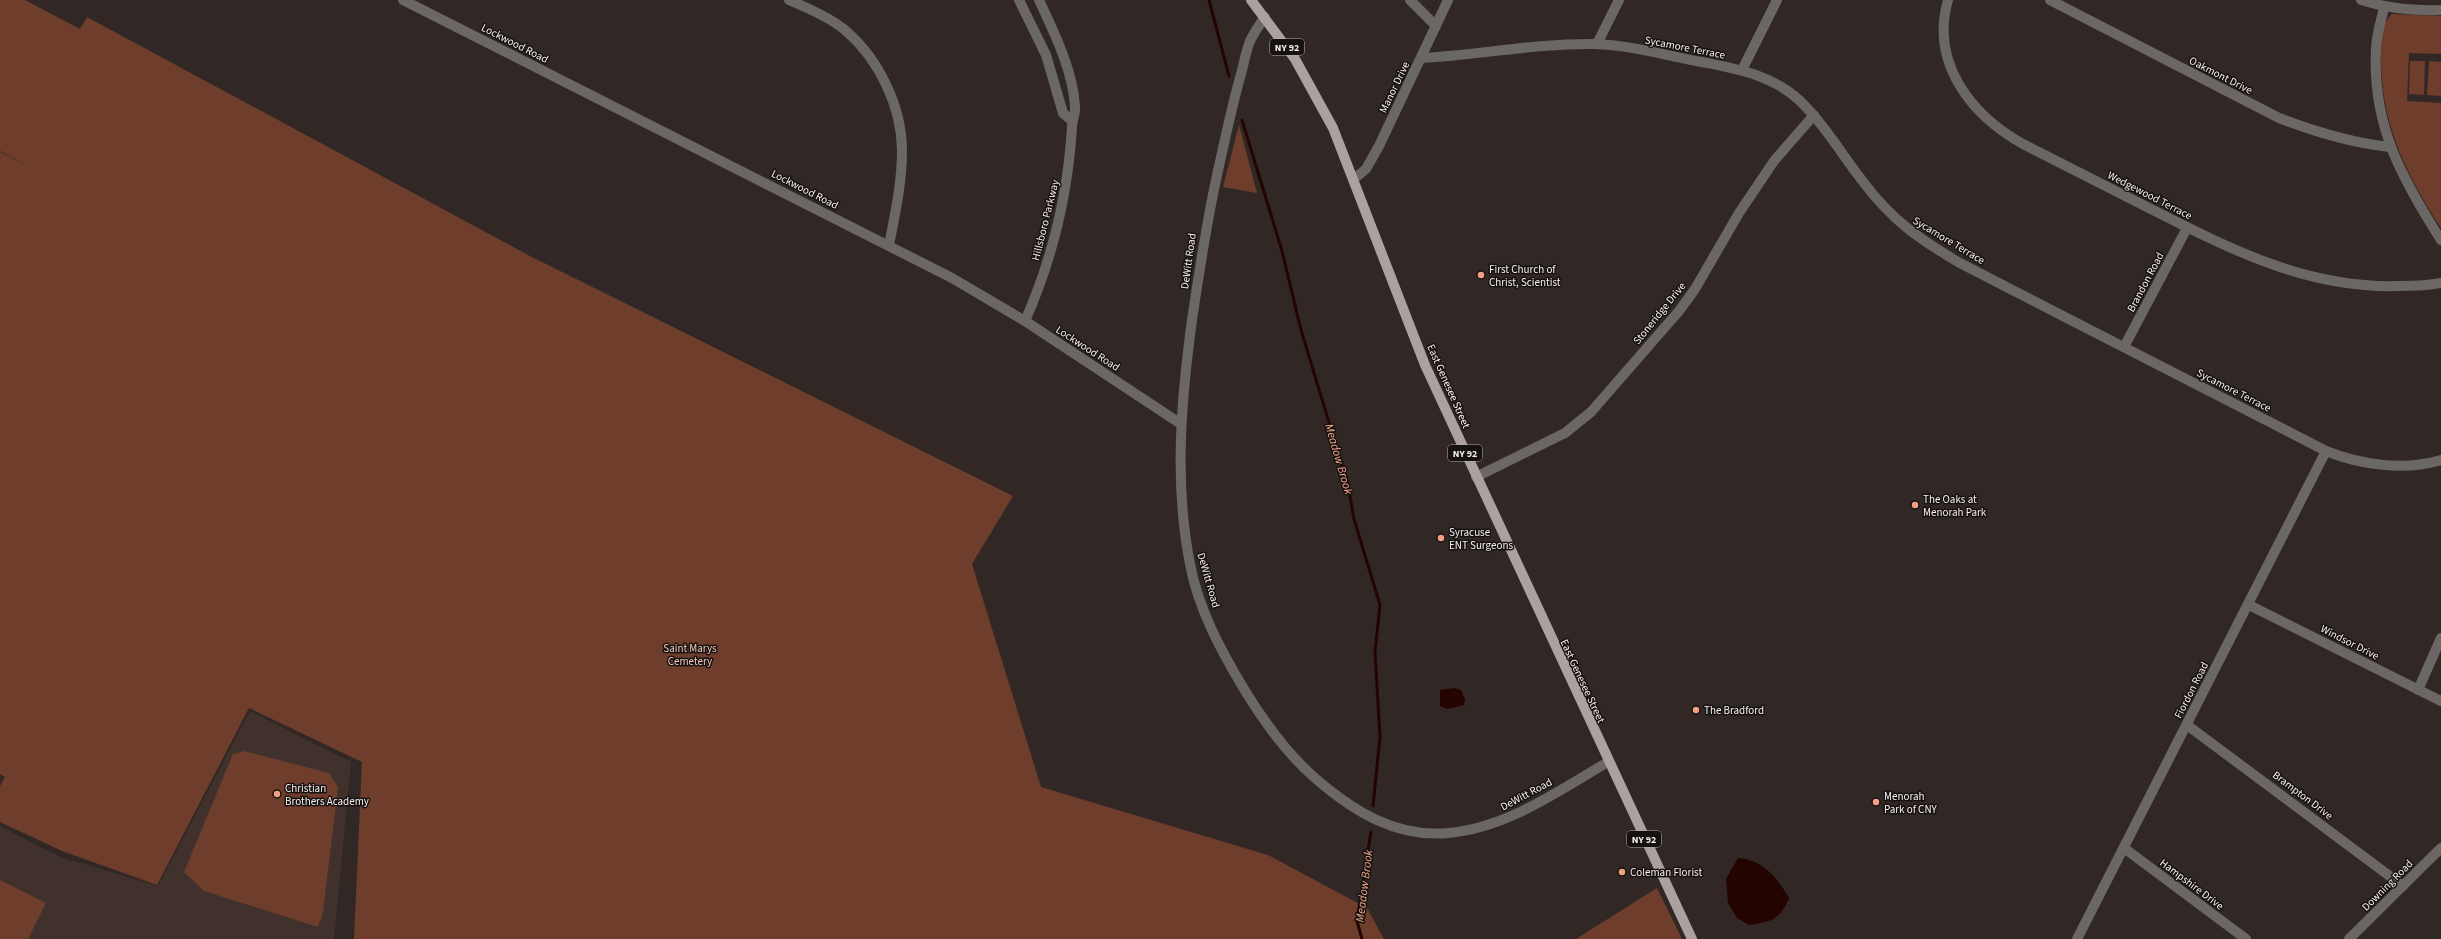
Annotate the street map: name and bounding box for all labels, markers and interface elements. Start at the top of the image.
street label: Lockwood Road [479,20,551,67]
street label: Sycamore Terrace [1643,32,1727,63]
road number: NY 92 [1270,39,1304,55]
street label: Oakmont Drive [2187,53,2255,98]
street label: Manor Drive [1376,59,1414,115]
street label: Lockwood Road [769,166,841,213]
street label: Wedgewood Terrace [2105,168,2195,223]
street label: Hillsboro Parkway [1028,178,1063,262]
street label: Sycamore Terrace [1910,213,1988,268]
street label: DeWitt Road [1177,232,1200,290]
street label: Brandon Road [2123,250,2167,315]
place label: First Church of Christ, Scientist [1489,262,1561,290]
marker: First Church of Christ, Scientist [1476,270,1486,280]
street label: Stoneridge Drive [1630,279,1690,348]
street label: Lockwood Road [1053,322,1123,375]
street label: East Genesee Street [1423,342,1474,431]
street label: Sycamore Terrace [2194,365,2274,416]
water label: Meadow Brook [1320,422,1357,497]
road number: NY 92 [1448,445,1482,461]
place label: The Oaks at Menorah Park [1923,492,1987,520]
marker: The Oaks at Menorah Park [1910,500,1920,510]
place label: Syracuse ENT Surgeons [1449,525,1513,553]
marker: Syracuse ENT Surgeons [1436,533,1446,543]
street label: DeWitt Road [1194,551,1224,609]
street label: Windsor Drive [2318,621,2382,664]
street label: East Genesee Street [1557,637,1609,726]
park label: Saint Marys Cemetery [663,641,717,669]
street label: Fiordon Road [2171,659,2212,721]
place label: The Bradford [1704,703,1764,718]
marker: The Bradford [1691,705,1701,715]
street label: Brampton Drive [2269,768,2336,823]
street label: DeWitt Road [1498,775,1555,814]
place label: Christian Brothers Academy [285,781,369,809]
marker: Christian Brothers Academy [272,789,282,799]
place label: Menorah Park of CNY [1884,789,1938,817]
marker: Menorah Park of CNY [1871,797,1881,807]
road number: NY 92 [1627,831,1661,847]
water label: Meadow Brook [1352,849,1377,923]
street label: Hampshire Drive [2157,855,2227,914]
street label: Downing Road [2358,856,2416,914]
place label: Coleman Florist [1630,865,1702,880]
marker: Coleman Florist [1617,867,1627,877]

